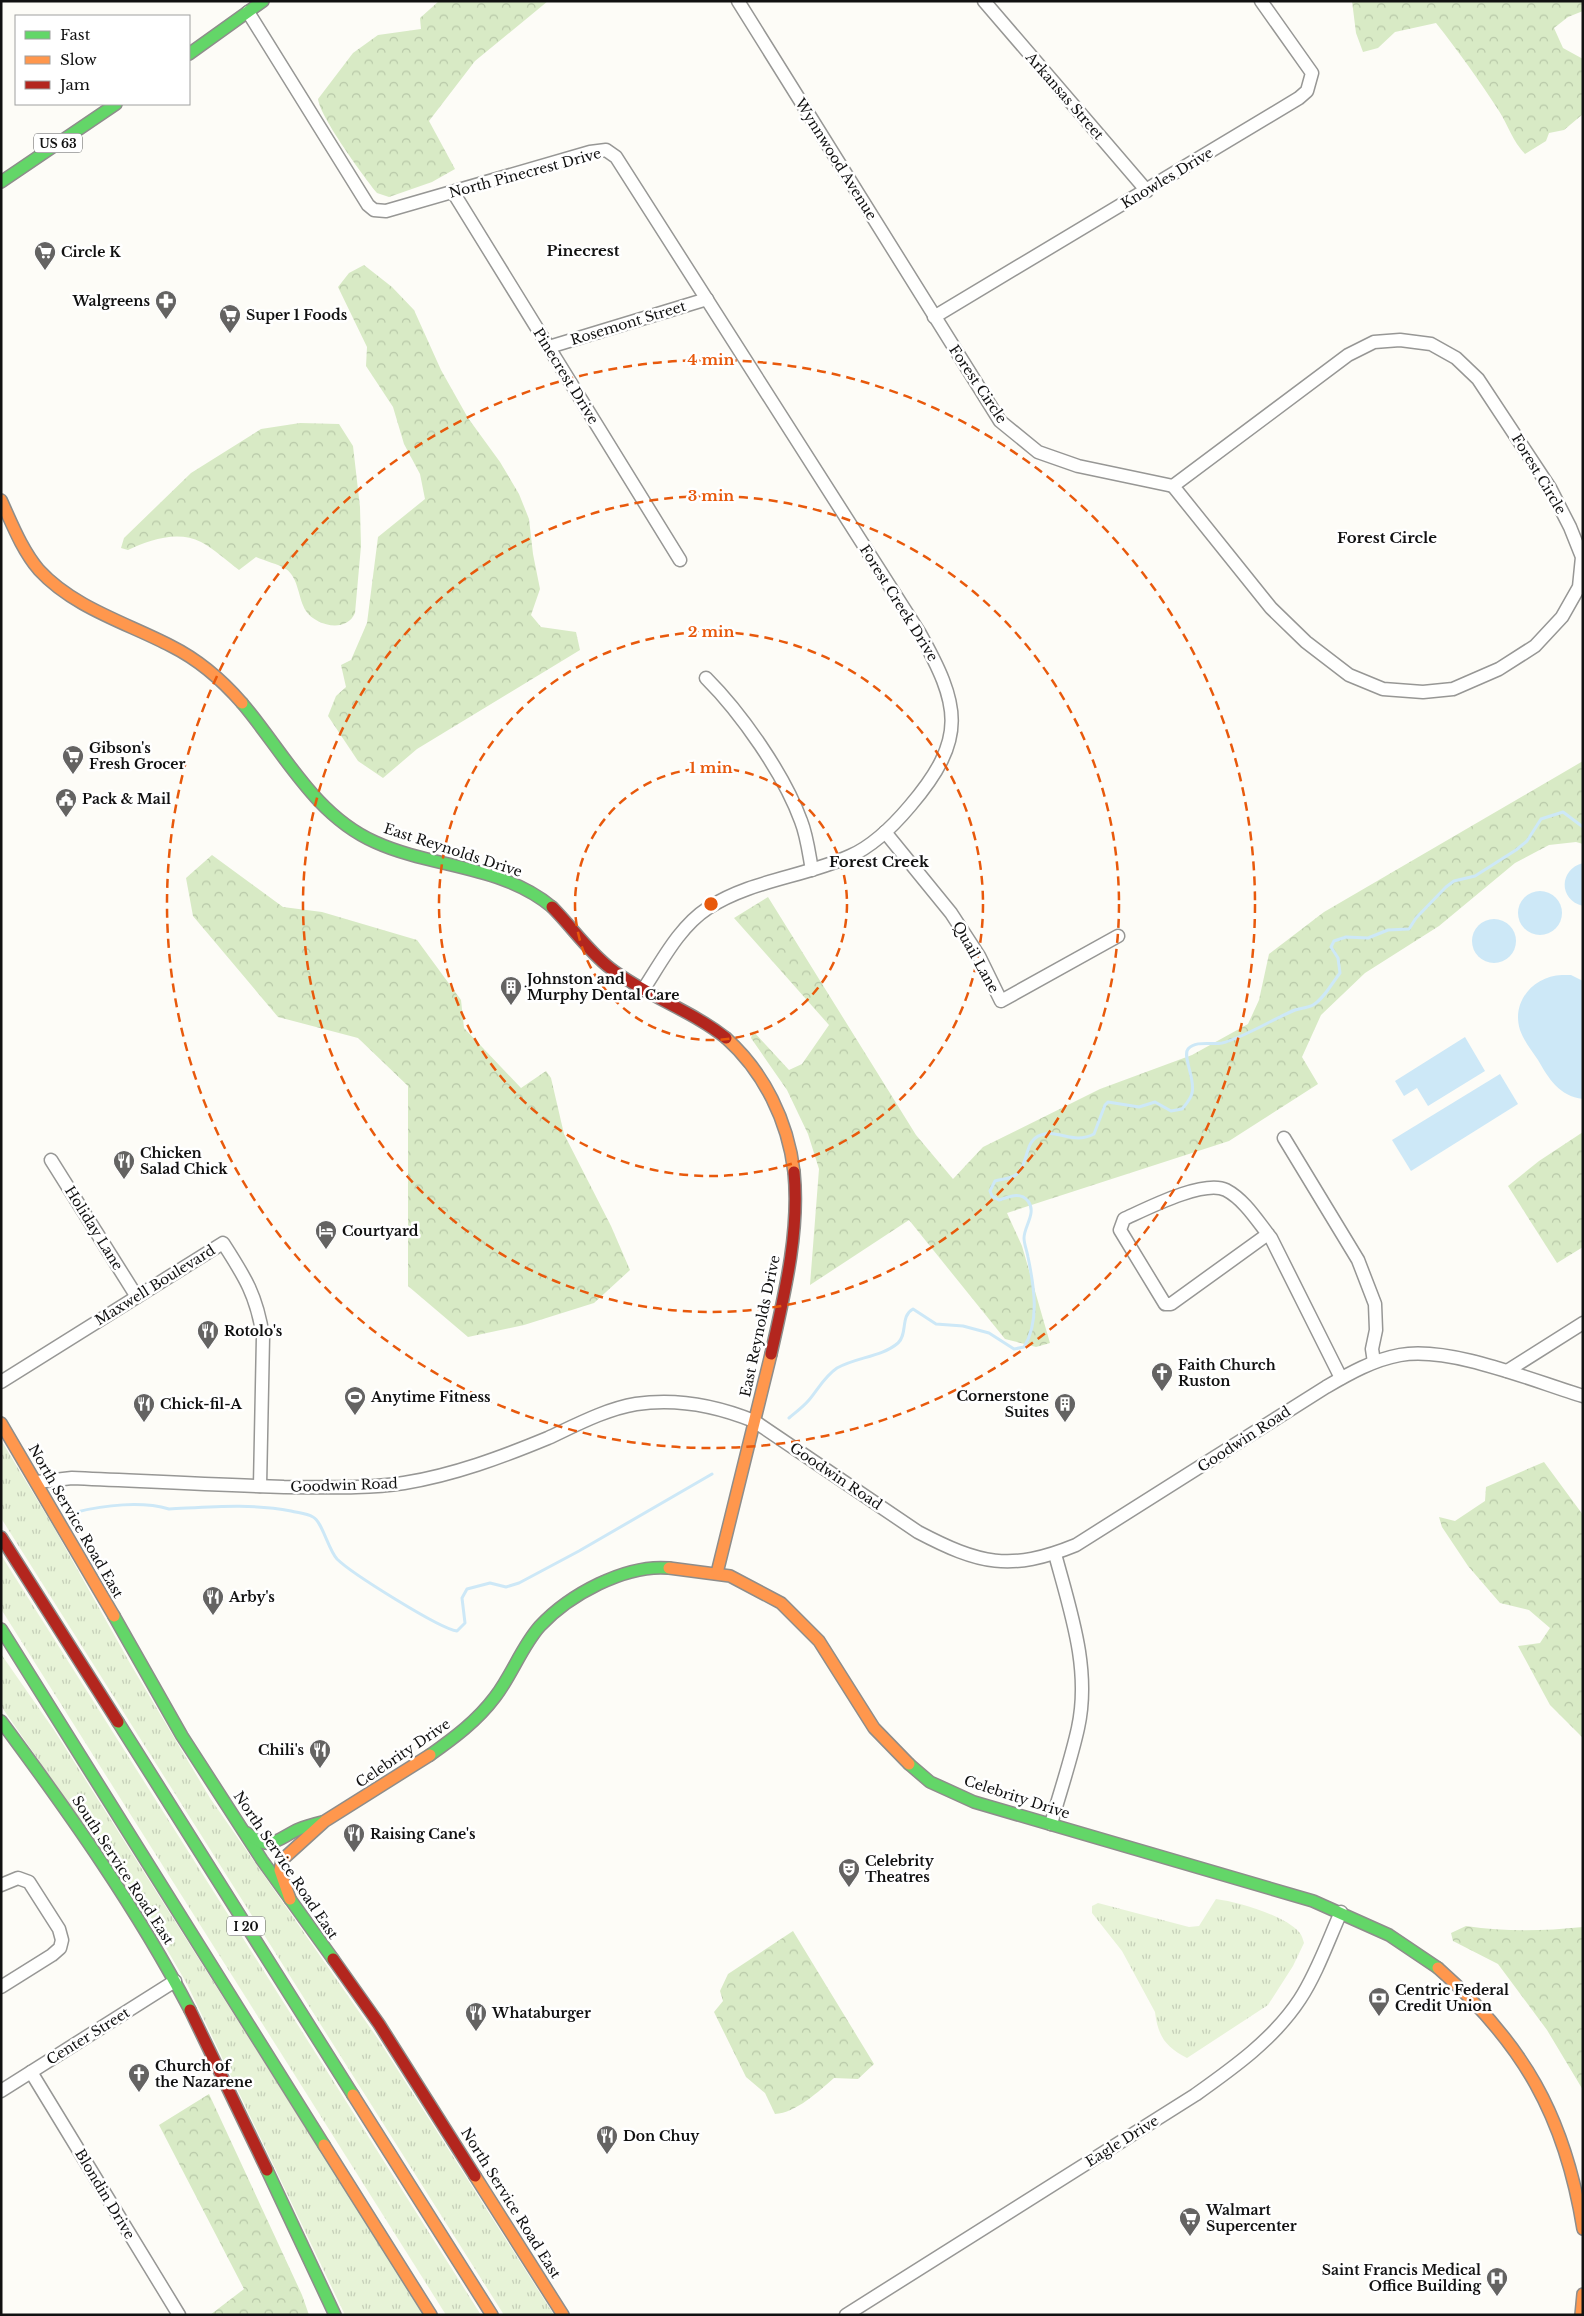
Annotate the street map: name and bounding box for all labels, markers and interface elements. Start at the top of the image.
legend [15,15,190,105]
text: Fast [60,25,91,44]
street label: Arkansas Street [1021,48,1108,144]
text: Slow [60,50,97,69]
text: Jam [58,75,90,94]
street label: Wynnwood Avenue [791,94,881,223]
road number: US 63 [34,134,82,152]
street label: Knowles Drive [1118,143,1216,213]
street label: North Pinecrest Drive [447,144,603,202]
supermarket icon: Circle K [33,240,57,271]
district label: Pinecrest [546,241,620,260]
place label: Circle K [61,243,121,261]
pharmacy icon: Walgreens [154,289,178,320]
place label: Walgreens [72,292,150,310]
street label: Rosemont Street [568,297,689,349]
supermarket icon: Super 1 Foods [218,303,242,334]
place label: Super 1 Foods [246,306,348,324]
street label: Pinecrest Drive [529,325,603,427]
street label: Forest Circle [945,341,1011,427]
text: 4 min [688,350,735,369]
street label: Forest Circle [1508,430,1570,518]
text: 3 min [688,486,734,505]
district label: Forest Circle [1337,528,1437,547]
street label: Forest Creek Drive [856,541,942,665]
text: 2 min [688,622,734,641]
place label: Gibson's Fresh Grocer [89,739,185,773]
supermarket icon: Gibson's Fresh Grocer [61,744,85,775]
text: 1 min [689,758,733,777]
public building icon: Pack & Mail [54,787,78,818]
place label: Pack & Mail [82,790,171,808]
street label: East Reynolds Drive [382,819,524,881]
district label: Forest Creek [829,852,930,871]
centre of rings [702,895,720,913]
street label: Quail Lane [949,918,1003,996]
place label: Johnston and Murphy Dental Care [524,970,679,1004]
building icon: Johnston and Murphy Dental Care [499,975,523,1006]
place label: Chicken Salad Chick [140,1144,228,1178]
restaurant icon: Chicken Salad Chick [112,1149,136,1180]
street label: Holiday Lane [61,1182,127,1274]
hotel icon: Courtyard [314,1219,338,1250]
place label: Courtyard [342,1222,419,1240]
street label: Maxwell Boulevard [92,1240,219,1329]
street label: East Reynolds Drive [736,1253,784,1399]
restaurant icon: Rotolo's [196,1319,220,1350]
place label: Rotolo's [224,1322,283,1340]
place label: Faith Church Ruston [1178,1356,1276,1390]
church icon: Faith Church Ruston [1150,1361,1174,1392]
sports icon: Anytime Fitness [343,1385,367,1416]
place label: Cornerstone Suites [956,1387,1049,1421]
place label: Anytime Fitness [370,1388,491,1406]
restaurant icon: Chick-fil-A [132,1392,156,1423]
building icon: Cornerstone Suites [1053,1392,1077,1423]
place label: Chick-fil-A [160,1395,242,1413]
street label: Goodwin Road [1194,1402,1294,1476]
street label: Goodwin Road [786,1438,886,1514]
street label: North Service Road East [25,1441,128,1602]
street label: Goodwin Road [290,1474,399,1496]
restaurant icon: Arby's [201,1585,225,1616]
place label: Arby's [228,1588,275,1606]
street label: Celebrity Drive [352,1715,454,1791]
restaurant icon: Chili's [308,1738,332,1769]
place label: Chili's [258,1741,304,1759]
street label: Celebrity Drive [962,1771,1072,1823]
street label: North Service Road East [230,1788,343,1943]
street label: South Service Road East [68,1792,178,1948]
restaurant icon: Raising Cane's [342,1822,366,1853]
place label: Raising Cane's [370,1825,476,1843]
place label: Celebrity Theatres [865,1852,935,1886]
theatre icon: Celebrity Theatres [837,1857,861,1888]
road number: I 20 [227,1916,265,1935]
place label: Centric Federal Credit Union [1395,1981,1509,2015]
bank icon: Centric Federal Credit Union [1367,1986,1391,2017]
restaurant icon: Whataburger [464,2001,488,2032]
street label: Center Street [43,2003,134,2069]
place label: Whataburger [491,2004,591,2022]
place label: Church of the Nazarene [155,2057,252,2091]
church icon: Church of the Nazarene [127,2062,151,2093]
street label: Eagle Drive [1082,2111,1162,2171]
street label: North Service Road East [457,2124,565,2282]
restaurant icon: Don Chuy [595,2124,619,2155]
place label: Don Chuy [623,2127,700,2145]
street label: Blondin Drive [71,2146,139,2242]
place label: Walmart Supercenter [1205,2201,1297,2235]
supermarket icon: Walmart Supercenter [1178,2206,1202,2237]
place label: Saint Francis Medical Office Building [1322,2261,1481,2295]
hospital icon: Saint Francis Medical Office Building [1485,2266,1509,2297]

